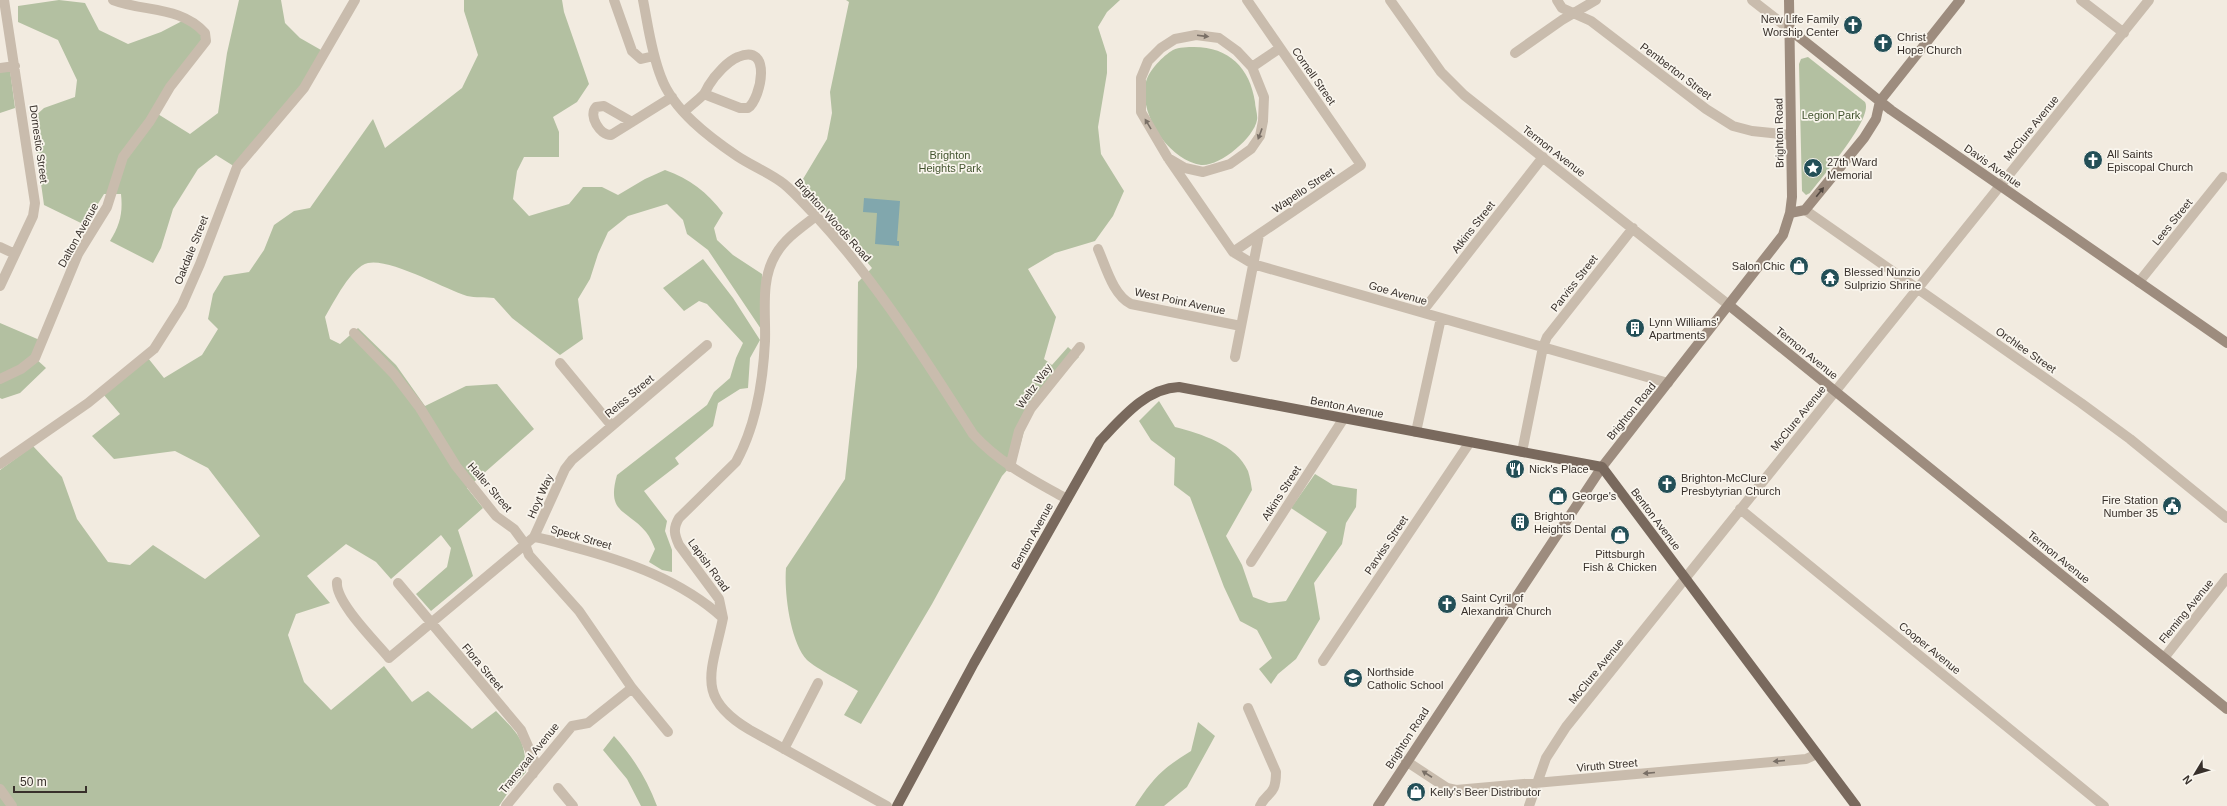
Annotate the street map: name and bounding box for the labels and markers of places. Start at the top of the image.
place label: New Life Family Worship Center [1761,13,1839,38]
church icon: New Life Family Worship Center [1842,14,1864,36]
place label: Christ Hope Church [1897,31,1962,56]
church icon: Christ Hope Church [1872,32,1894,54]
place label: All Saints Episcopal Church [2107,148,2193,173]
church icon: All Saints Episcopal Church [2082,149,2104,171]
place label: 27th Ward Memorial [1827,156,1877,181]
place icon: 27th Ward Memorial [1802,157,1824,179]
shop icon: Salon Chic [1788,255,1810,277]
place label: Salon Chic [1732,260,1785,272]
place label: Blessed Nunzio Sulprizio Shrine [1844,266,1921,291]
temple icon: Blessed Nunzio Sulprizio Shrine [1819,267,1841,289]
place label: Lynn Williams' Apartments [1649,316,1719,341]
building icon: Lynn Williams' Apartments [1624,317,1646,339]
restaurant icon: Nick's Place [1504,458,1526,480]
place label: Nick's Place [1529,463,1589,475]
place label: Brighton-McClure Presbytyrian Church [1681,472,1781,497]
church icon: Brighton-McClure Presbytyrian Church [1656,473,1678,495]
shop icon: George's [1547,485,1569,507]
place label: George's [1572,490,1617,502]
place label: Fire Station Number 35 [2102,494,2158,519]
public building icon: Fire Station Number 35 [2161,495,2183,517]
place label: Brighton Heights Dental [1534,510,1606,535]
building icon: Brighton Heights Dental [1509,511,1531,533]
shop icon: Pittsburgh Fish & Chicken [1609,524,1631,546]
place label: Pittsburgh Fish & Chicken [1583,548,1657,573]
place label: Saint Cyril of Alexandria Church [1461,592,1552,617]
church icon: Saint Cyril of Alexandria Church [1436,593,1458,615]
place label: Northside Catholic School [1367,666,1443,691]
school or university icon: Northside Catholic School [1342,667,1364,689]
shop icon: Kelly's Beer Distributor [1405,781,1427,803]
place label: Kelly's Beer Distributor [1430,786,1541,798]

